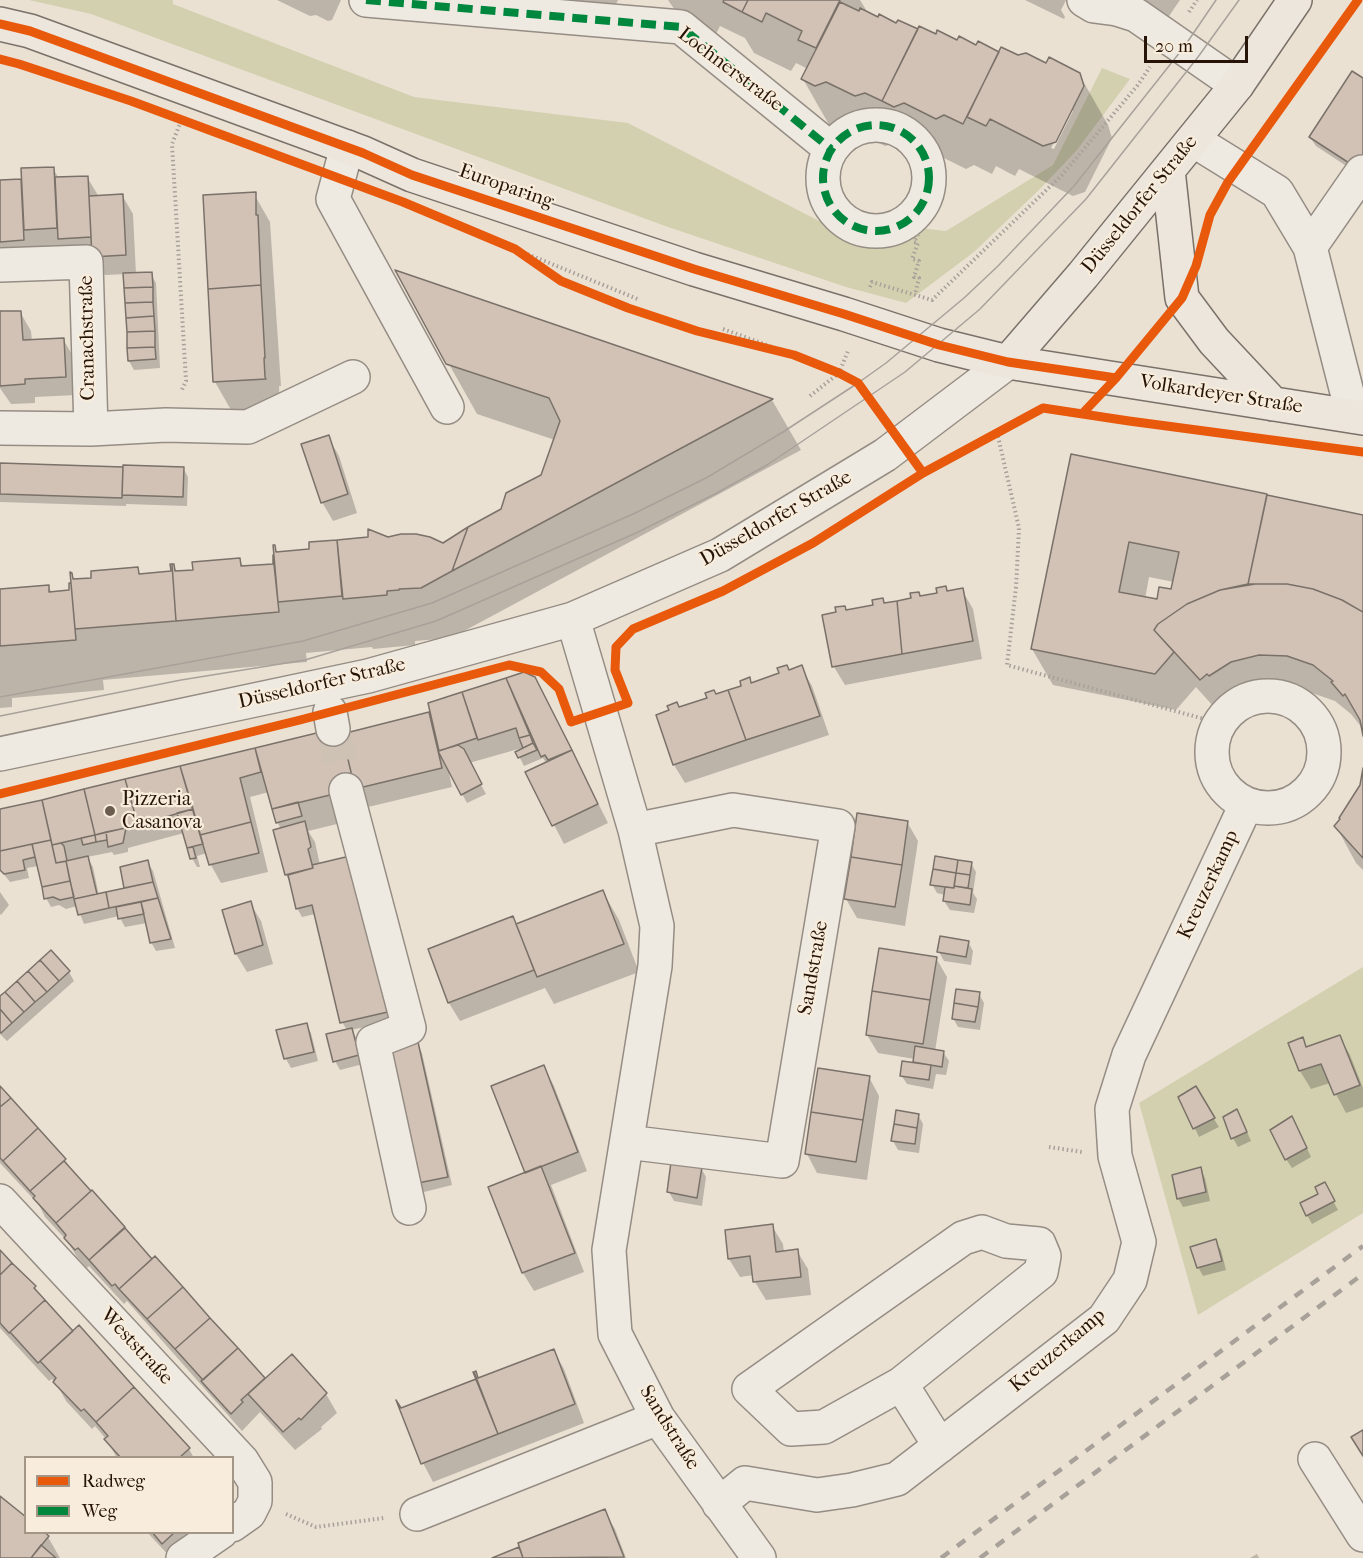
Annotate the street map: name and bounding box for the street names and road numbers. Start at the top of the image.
street label: Lochnerstraße [673,23,787,117]
street label: Düsseldorfer Straße [1077,131,1203,279]
street label: Europaring [455,160,557,214]
street label: Cranachstraße [75,275,101,401]
street label: Volkardeyer Straße [1138,370,1304,420]
street label: Düsseldorfer Straße [696,466,856,572]
street label: Düsseldorfer Straße [236,653,408,715]
street label: Kreuzerkamp [1173,826,1245,944]
street label: Sandstraße [794,919,834,1017]
street label: Weststraße [95,1304,177,1390]
street label: Kreuzerkamp [1005,1304,1111,1398]
street label: Sandstraße [634,1381,704,1475]

